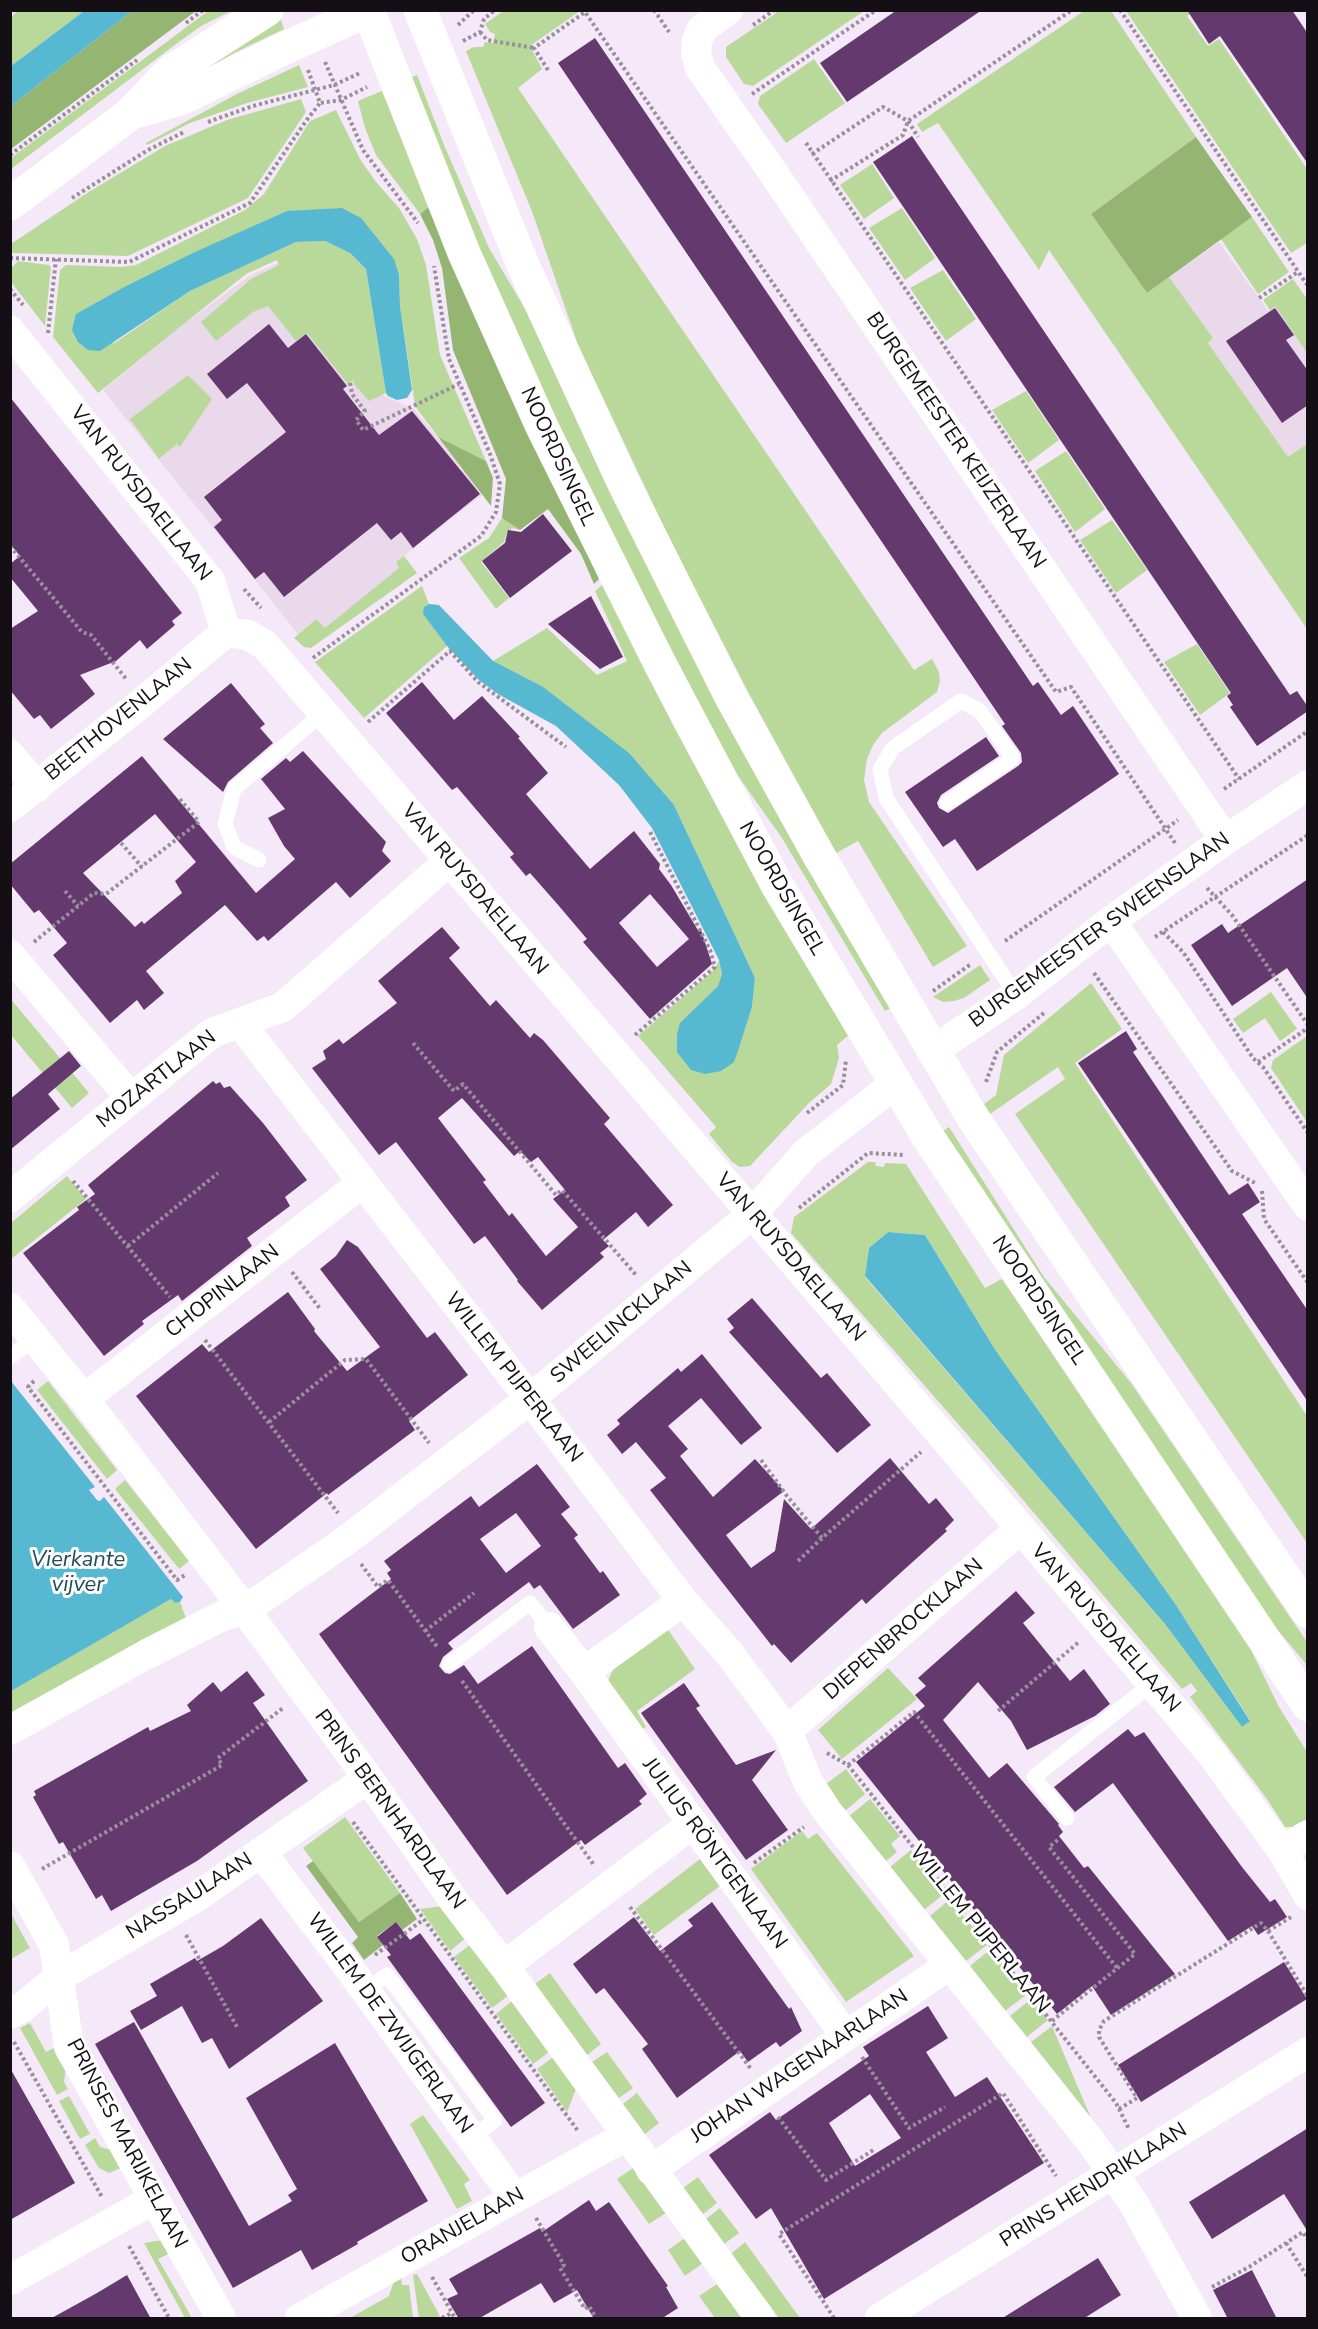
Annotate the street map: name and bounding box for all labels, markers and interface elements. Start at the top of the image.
street label: BURGEMEESTER KEIJZERLAAN [860,308,1050,574]
street label: NOORDSINGEL [514,384,600,530]
street label: VAN RUYSDAELLAAN [64,401,216,587]
street label: BEETHOVENLAAN [40,653,198,787]
street label: VAN RUYSDAELLAAN [395,799,553,981]
street label: NOORDSINGEL [733,818,829,960]
street label: BURGEMEESTER SWEENSLAAN [965,828,1235,1034]
street label: MOZARTLAAN [92,1026,222,1134]
street label: VAN RUYSDAELLAAN [710,1169,870,1347]
street label: NOORDSINGEL [986,1232,1090,1370]
street label: CHOPINLAAN [161,1240,285,1344]
street label: SWEELINCKLAAN [546,1256,698,1390]
street label: WILLEM PIJPERLAAN [439,1288,587,1468]
street label: VAN RUYSDAELLAAN [1025,1540,1185,1718]
water label: Vierkante vijver [31,1548,125,1600]
street label: DIEPENBROCKLAAN [819,1554,989,1706]
street label: PRINS BERNHARDLAAN [308,1705,470,1915]
street label: JULIUS RÖNTGENLAAN [636,1754,792,1954]
street label: WILLEM PIJPERLAAN [903,1841,1055,2019]
street label: NASSAULAAN [122,1848,258,1946]
street label: WILLEM DE ZWIJGERLAAN [301,1909,477,2139]
street label: JOHAN WAGENAARLAAN [686,1985,914,2149]
street label: PRINSES MARIJKELAAN [60,2035,192,2253]
street label: PRINS HENDRIKLAAN [996,2118,1192,2254]
street label: ORANJELAAN [397,2183,529,2271]

